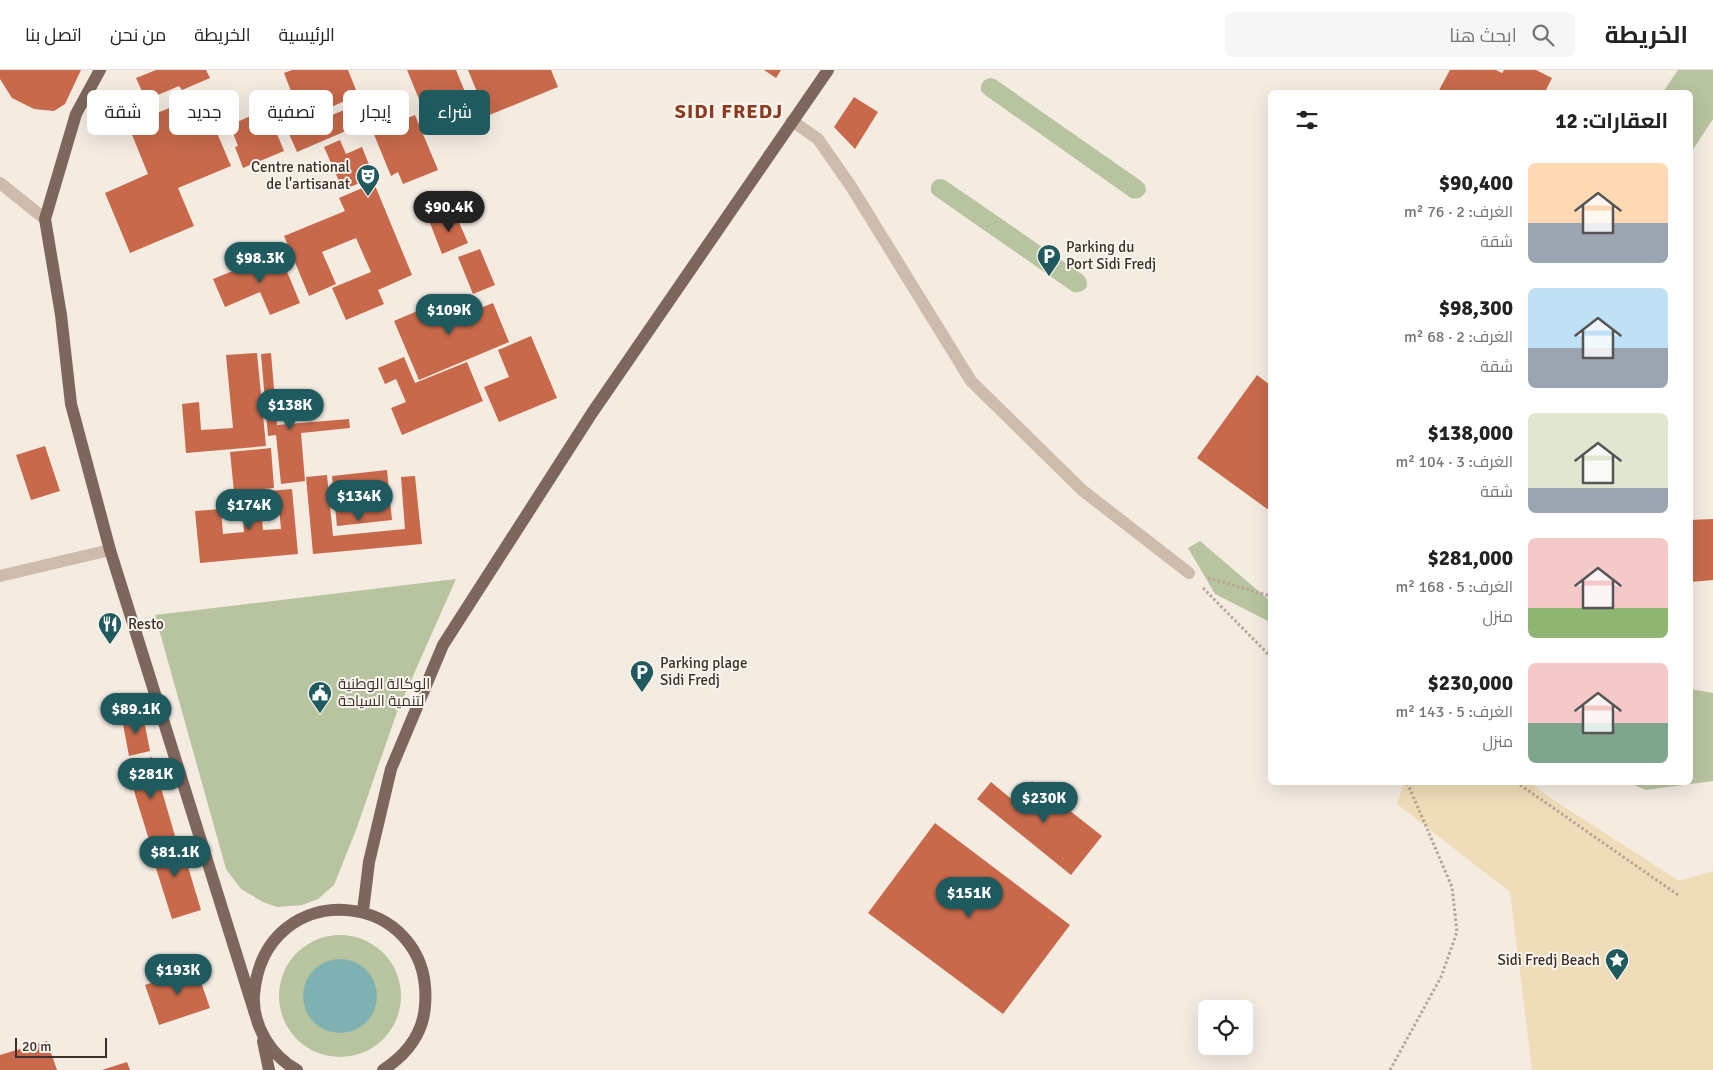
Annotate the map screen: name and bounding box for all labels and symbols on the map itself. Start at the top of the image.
district label: SIDI FREDJ [675,99,783,124]
place label: Centre national de l'artisanat [251,158,350,193]
theatre icon: Centre national de l'artisanat [355,163,381,197]
pin: $90.4K [408,190,490,233]
place label: Parking du Port Sidi Fredj [1066,238,1156,273]
pin: $98.3K [219,242,301,284]
parking icon: Parking du Port Sidi Fredj [1036,243,1062,277]
pin: $109K [414,294,484,336]
pin: $138K [255,388,325,431]
pin: $134K [324,480,394,522]
pin: $174K [214,488,284,531]
restaurant icon: Resto [97,611,123,645]
place label: Resto [128,615,164,633]
place label: Parking plage Sidi Fredj [660,654,748,689]
parking icon: Parking plage Sidi Fredj [629,659,655,693]
place label: الوكالة الوطنية لتنمية السياحة [338,675,430,710]
public building icon: الوكالة الوطنية لتنمية السياحة [307,680,333,714]
pin: $89.1K [95,692,177,735]
pin: $281K [116,758,186,800]
pin: $230K [1009,782,1079,824]
pin: $81.1K [134,836,216,878]
pin: $151K [934,876,1004,919]
place icon: Sidi Fredj Beach [1604,947,1630,981]
place label: Sidi Fredj Beach [1497,951,1600,969]
pin: $193K [143,954,213,996]
scale bar [15,1035,108,1058]

